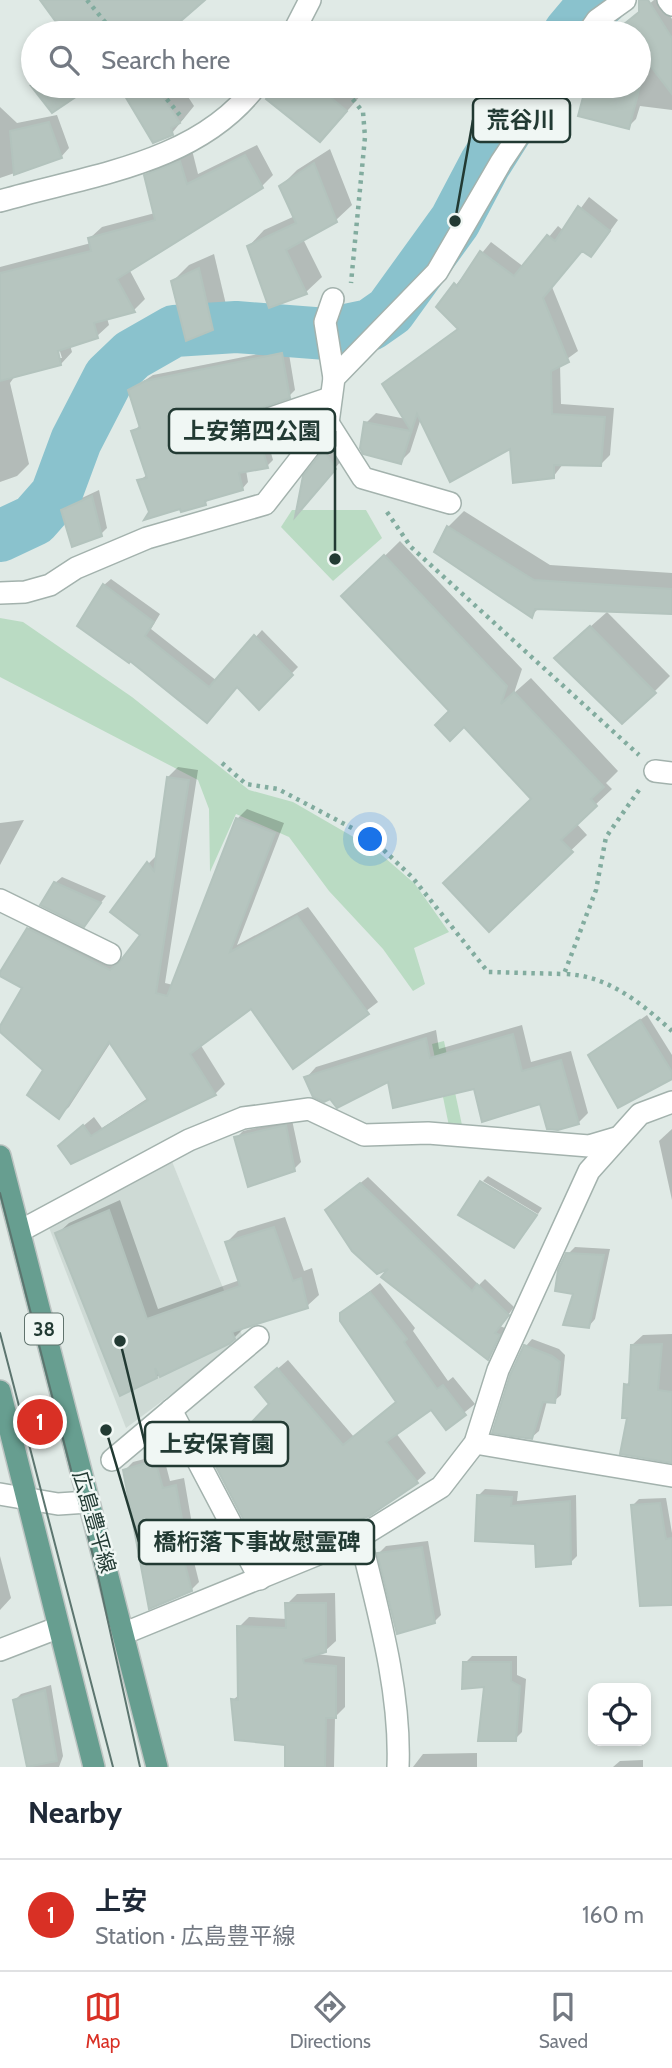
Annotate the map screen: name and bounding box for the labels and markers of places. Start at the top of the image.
callout: 荒谷川 [473,98,570,142]
callout: 上安第四公園 [169,409,335,453]
pin: 1 [17,1396,63,1448]
callout: 上安保育園 [145,1422,288,1466]
callout: 橋桁落下事故慰霊碑 [139,1520,374,1564]

